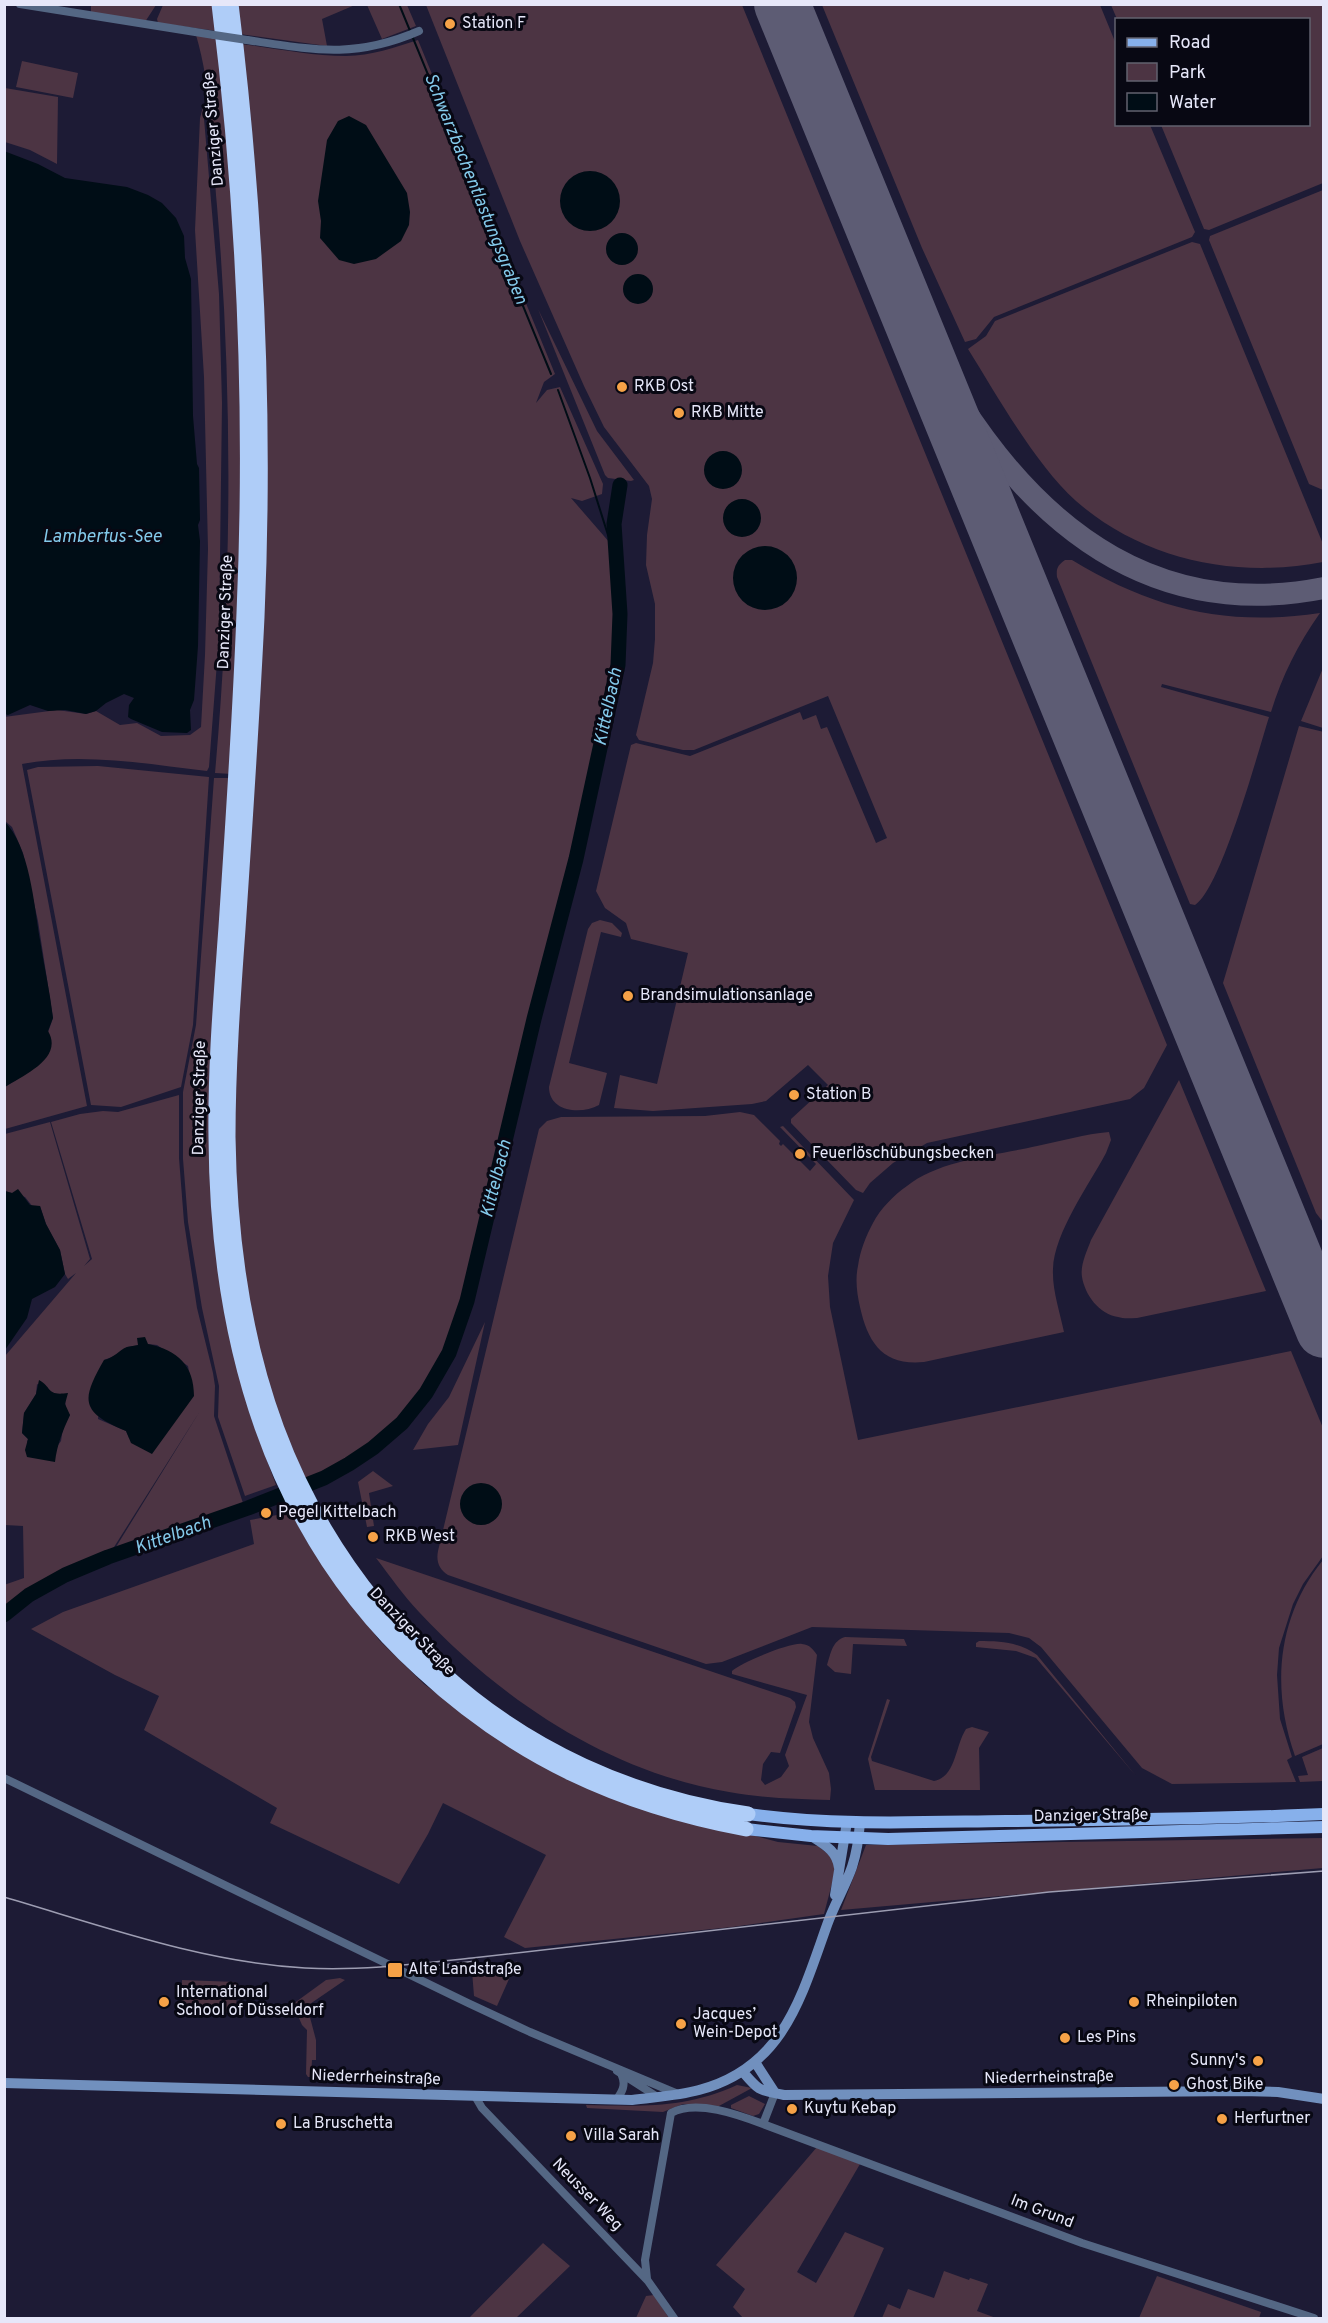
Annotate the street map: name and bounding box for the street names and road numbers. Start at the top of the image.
street label: Danziger Straße [199,71,229,187]
street label: Danziger Straße [214,554,238,670]
street label: Danziger Straße [189,1040,211,1156]
street label: Danziger Straße [365,1584,459,1680]
street label: Danziger Straße [1033,1805,1149,1827]
street label: Niederrheinstraße [311,2066,441,2090]
street label: Niederrheinstraße [984,2067,1114,2089]
street label: Neusser Weg [547,2155,627,2235]
street label: Im Grund [1007,2191,1077,2233]

